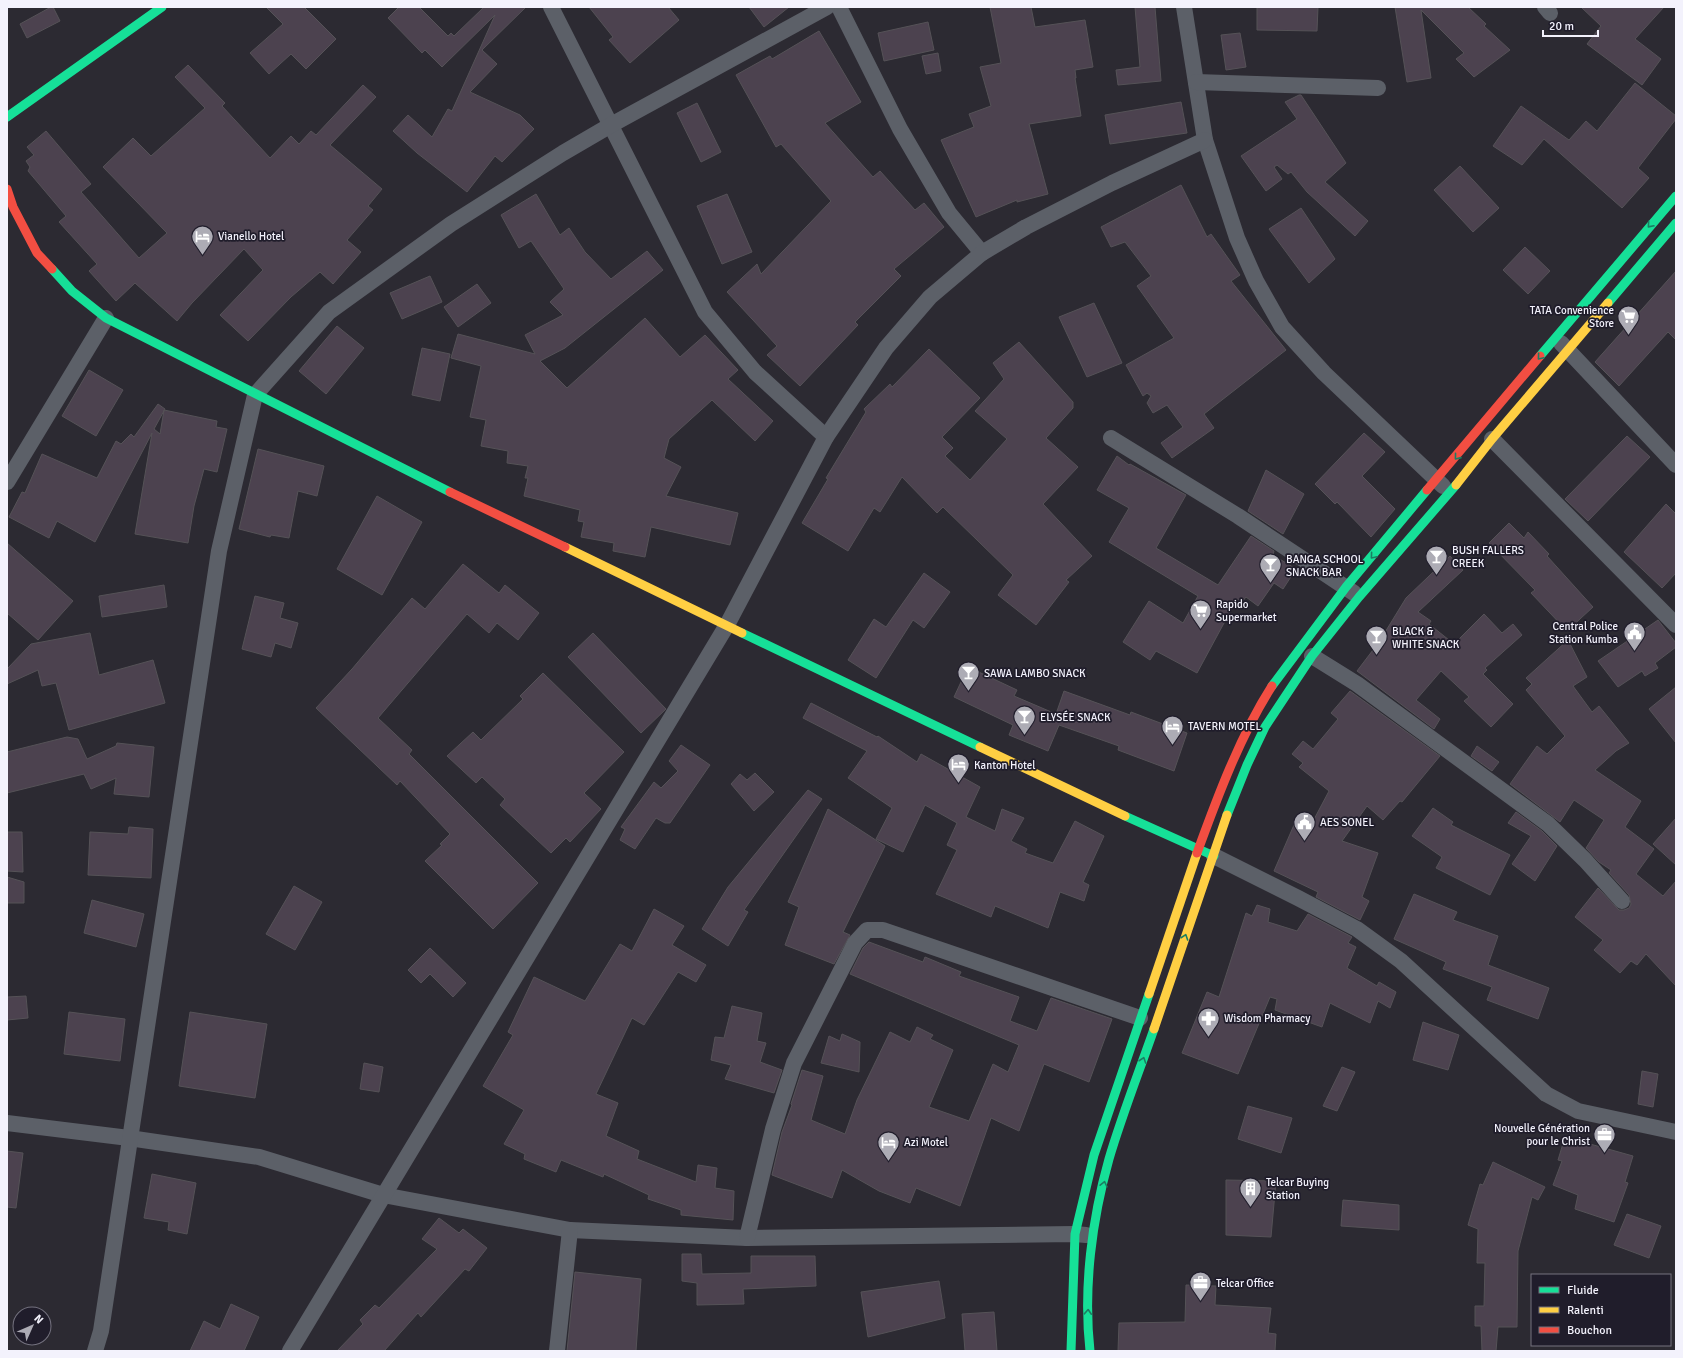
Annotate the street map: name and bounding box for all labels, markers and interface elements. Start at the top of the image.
scale bar [1543,12,1598,38]
text: 20 m [1549,19,1574,34]
one-way arrow [1648,220,1655,228]
hotel icon: Vianello Hotel [189,223,215,256]
place label: Vianello Hotel [218,230,284,243]
supermarket icon: TATA Convenience Store [1616,303,1642,336]
place label: TATA Convenience Store [1530,304,1614,330]
one-way arrow [1537,352,1544,359]
one-way arrow [1454,452,1461,459]
bar icon: BUSH FALLERS CREEK [1424,543,1450,576]
place label: BUSH FALLERS CREEK [1452,544,1524,570]
bar icon: BANGA SCHOOL SNACK BAR [1257,552,1283,585]
one-way arrow [1370,552,1377,559]
place label: BANGA SCHOOL SNACK BAR [1286,553,1364,579]
supermarket icon: Rapido Supermarket [1187,597,1213,630]
place label: Rapido Supermarket [1216,598,1277,624]
public building icon: Central Police Station Kumba [1621,619,1647,652]
place label: Central Police Station Kumba [1549,620,1618,646]
bar icon: BLACK & WHITE SNACK [1363,624,1389,657]
place label: BLACK & WHITE SNACK [1392,625,1460,651]
bar icon: SAWA LAMBO SNACK [956,660,982,693]
place label: SAWA LAMBO SNACK [984,667,1086,680]
bar icon: ELYSÉE SNACK [1012,704,1038,737]
place label: ELYSÉE SNACK [1040,710,1111,724]
hotel icon: TAVERN MOTEL [1160,713,1186,746]
place label: TAVERN MOTEL [1188,720,1261,733]
hotel icon: Kanton Hotel [946,752,972,785]
place label: Kanton Hotel [974,759,1036,772]
public building icon: AES SONEL [1291,809,1317,842]
place label: AES SONEL [1320,816,1374,829]
one-way arrow [1181,933,1189,940]
pharmacy icon: Wisdom Pharmacy [1195,1005,1221,1038]
place label: Wisdom Pharmacy [1224,1012,1311,1025]
one-way arrow [1138,1056,1146,1063]
office icon: Nouvelle Génération pour le Christ [1592,1121,1618,1154]
place label: Nouvelle Génération pour le Christ [1494,1122,1590,1148]
hotel icon: Azi Motel [875,1129,901,1162]
place label: Azi Motel [904,1136,948,1149]
building icon: Telcar Buying Station [1237,1175,1263,1208]
place label: Telcar Buying Station [1266,1176,1329,1202]
one-way arrow [1099,1180,1107,1187]
office icon: Telcar Office [1188,1270,1214,1303]
legend [1531,1274,1671,1346]
place label: Telcar Office [1216,1277,1274,1290]
text: Fluide [1567,1283,1599,1298]
text: Ralenti [1567,1303,1604,1318]
north arrow [12,1306,52,1346]
one-way arrow [1083,1309,1092,1315]
text: N [31,1312,46,1327]
text: Bouchon [1567,1323,1612,1338]

